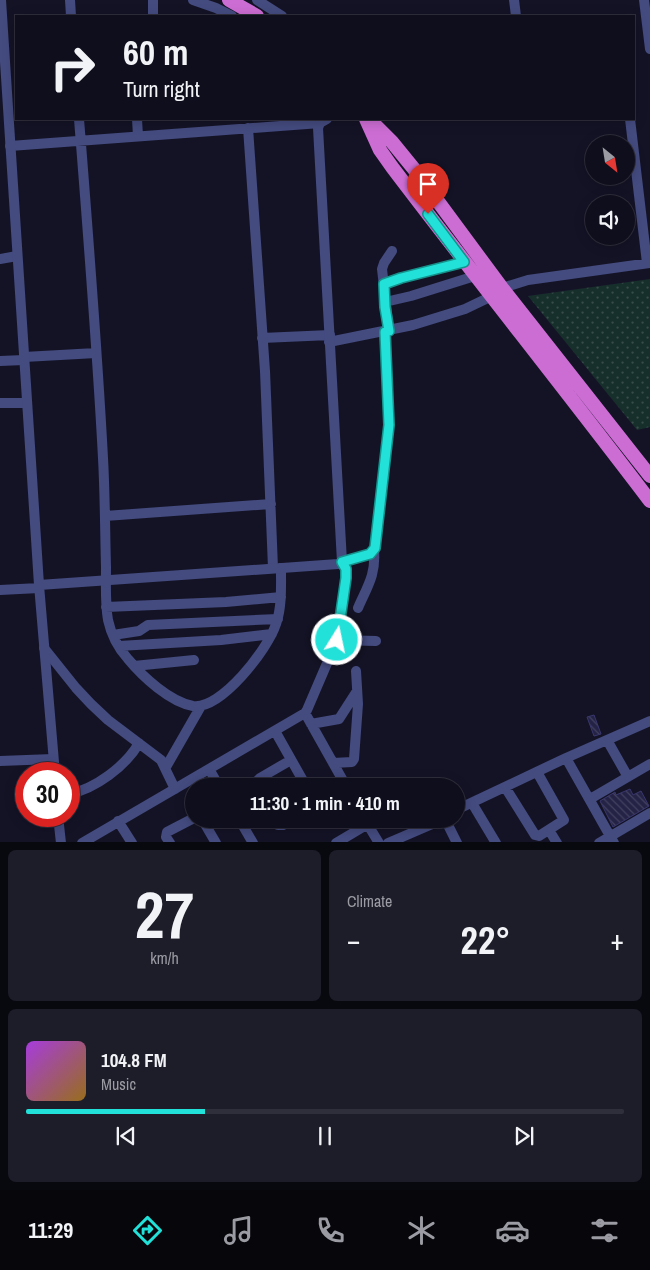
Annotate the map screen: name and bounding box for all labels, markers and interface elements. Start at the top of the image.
text: 60 m [123,29,188,76]
icon: right [40,35,105,100]
text: Turn right [123,74,200,104]
north arrow [585,135,635,185]
map controls [585,135,635,245]
pin [407,163,449,214]
icon: arrive [414,170,442,198]
button: sound [585,195,635,245]
position arrow [310,613,362,665]
speed limit sign: 30 [15,762,80,827]
text: 11:30 · 1 min · 410 m [250,790,400,816]
text: 27 [135,871,194,958]
text: Climate [347,890,392,912]
text: 22° [461,915,510,966]
text: − [347,921,360,959]
text: + [611,921,624,959]
text: km/h [150,947,179,969]
text: 104.8 FM [101,1047,167,1073]
text: Music [101,1073,136,1095]
icon: previous [112,1122,140,1150]
icon: pause [311,1122,339,1150]
icon: next [510,1122,538,1150]
icon: directions [130,1213,165,1248]
icon: music [221,1213,256,1248]
icon: phone [313,1213,348,1248]
icon: climate [404,1213,439,1248]
icon: car [495,1213,530,1248]
icon: filters [587,1213,622,1248]
text: 11:29 [28,1215,73,1245]

